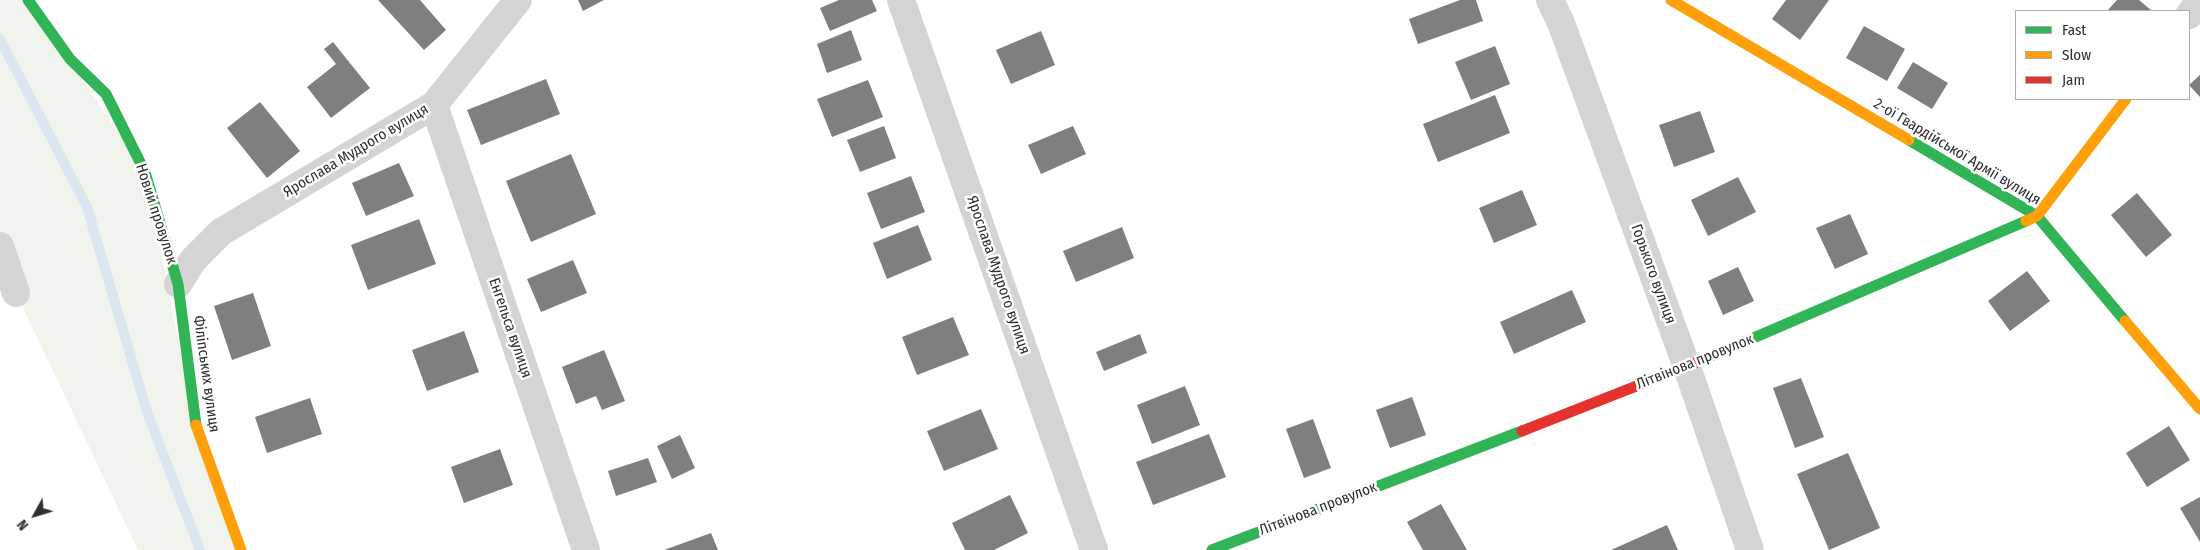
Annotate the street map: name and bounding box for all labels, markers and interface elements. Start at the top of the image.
legend [2015,10,2190,100]
text: Fast [2062,21,2086,39]
text: Slow [2062,46,2091,64]
text: Jam [2062,71,2085,89]
street label: 2-ої Гвардійської Армії вулиця [1870,95,2044,209]
street label: Ярослава Мудрого вулиця [280,100,432,202]
street label: Новий провулок [131,162,181,266]
street label: Ярослава Мудрого вулиця [962,193,1034,357]
street label: Горького вулиця [1627,222,1679,326]
street label: Енгельса вулиця [485,276,535,380]
street label: Філіпських вулиця [189,314,223,434]
street label: Літвінова провулок [1634,330,1756,394]
street label: Літвінова провулок [1257,478,1379,540]
north arrow [10,490,60,540]
text: N [14,516,32,533]

